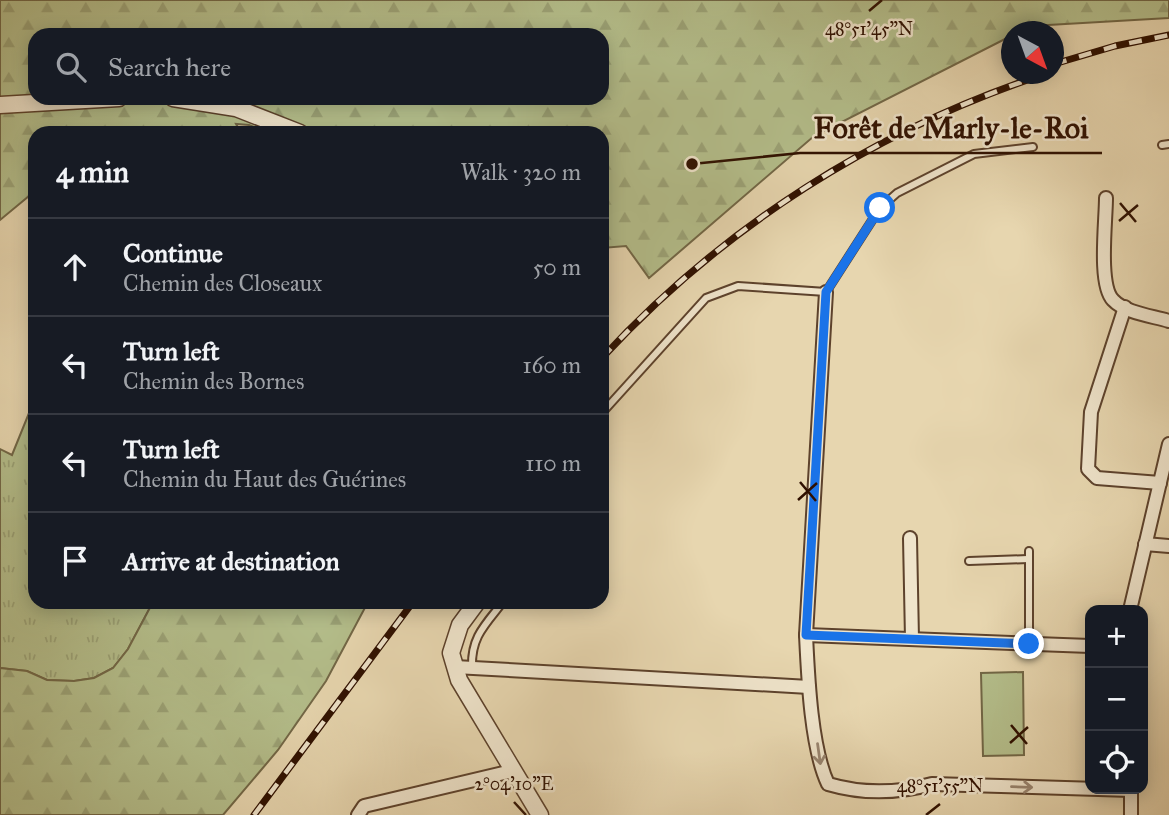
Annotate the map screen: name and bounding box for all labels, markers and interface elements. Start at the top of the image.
text: 48°51'45"N [825,18,913,40]
north arrow [1001,21,1064,84]
search box [28,28,609,105]
icon: search [52,48,90,86]
text: Search here [108,51,231,83]
callout: Forêt de Marly-le-Roi [800,102,1102,153]
text: Forêt de Marly-le-Roi [814,110,1089,146]
text: 4 min [56,154,129,190]
text: Walk · 320 m [461,158,581,186]
route start [864,192,895,223]
text: Continue [123,237,223,269]
icon: ahead [56,248,94,286]
text: 50 m [533,253,581,281]
text: Chemin des Closeaux [123,269,322,297]
text: Turn left [123,335,219,367]
icon: left [56,346,94,384]
text: 160 m [523,351,581,379]
text: Chemin des Bornes [123,367,304,395]
text: Turn left [123,433,219,465]
icon: left [56,444,94,482]
text: 110 m [525,449,581,477]
text: Chemin du Haut des Guérines [123,465,406,493]
icon: arrive [56,542,94,580]
text: Arrive at destination [123,545,340,577]
map controls [1085,605,1148,794]
button: + [1085,605,1148,668]
route end [1013,628,1044,659]
button: − [1085,668,1148,731]
button: locate [1085,731,1148,794]
one-way arrow [813,743,826,765]
text: 2°04'10"E [474,773,554,795]
text: 48°51'55"N [897,775,983,797]
one-way arrow [1011,780,1034,793]

